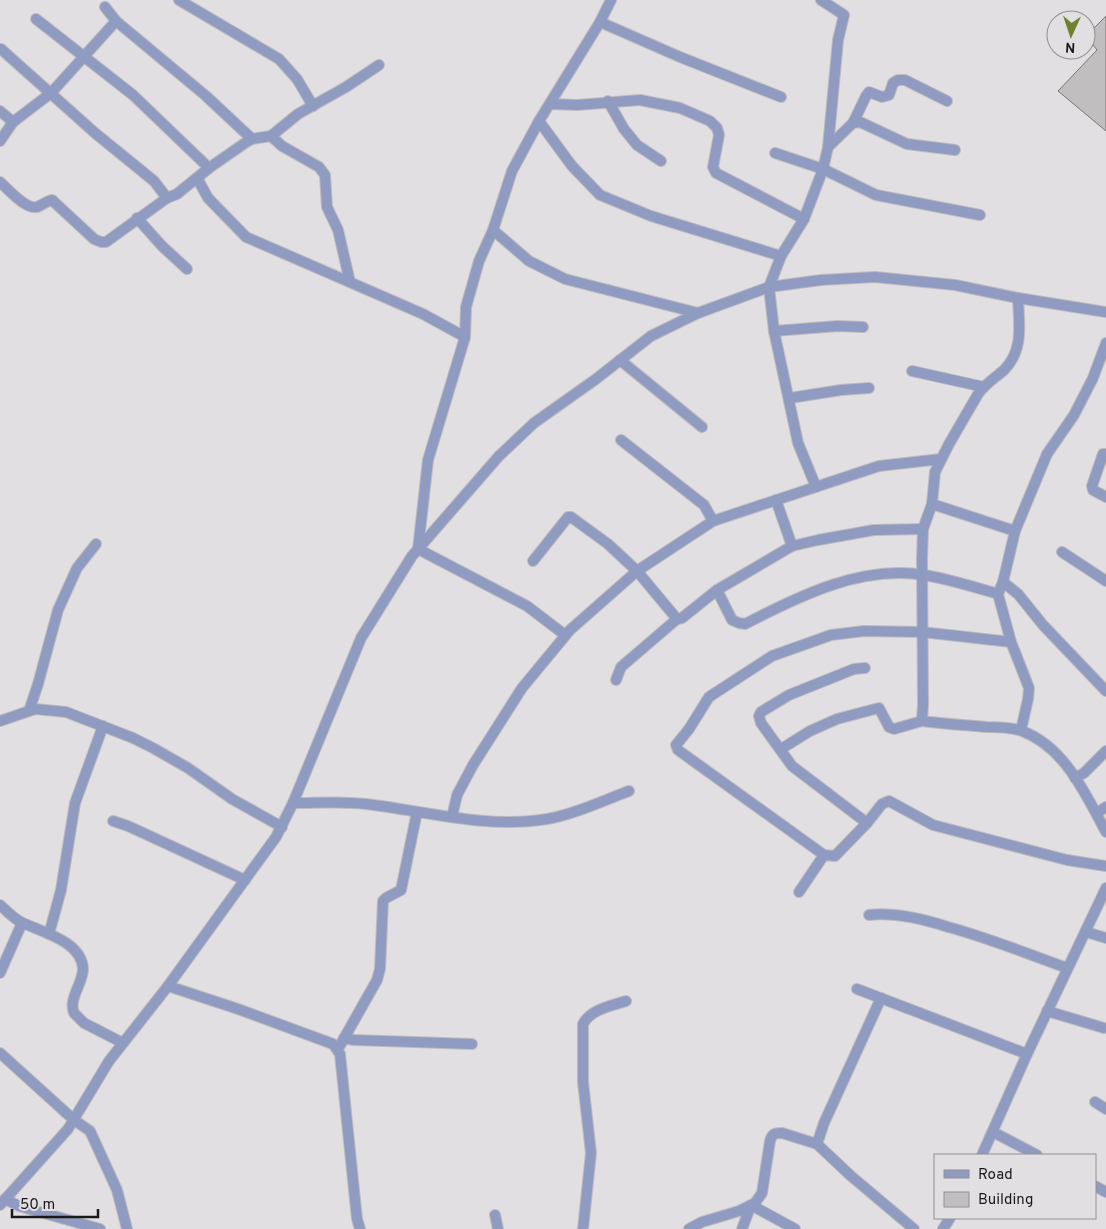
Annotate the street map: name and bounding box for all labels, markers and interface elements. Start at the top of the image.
north arrow [1046,10,1096,60]
text: N [1065,38,1076,55]
legend [934,1154,1096,1219]
text: Road [978,1166,1013,1185]
scale bar [12,1186,99,1218]
text: Building [978,1191,1033,1210]
text: 50 m [20,1196,55,1215]

